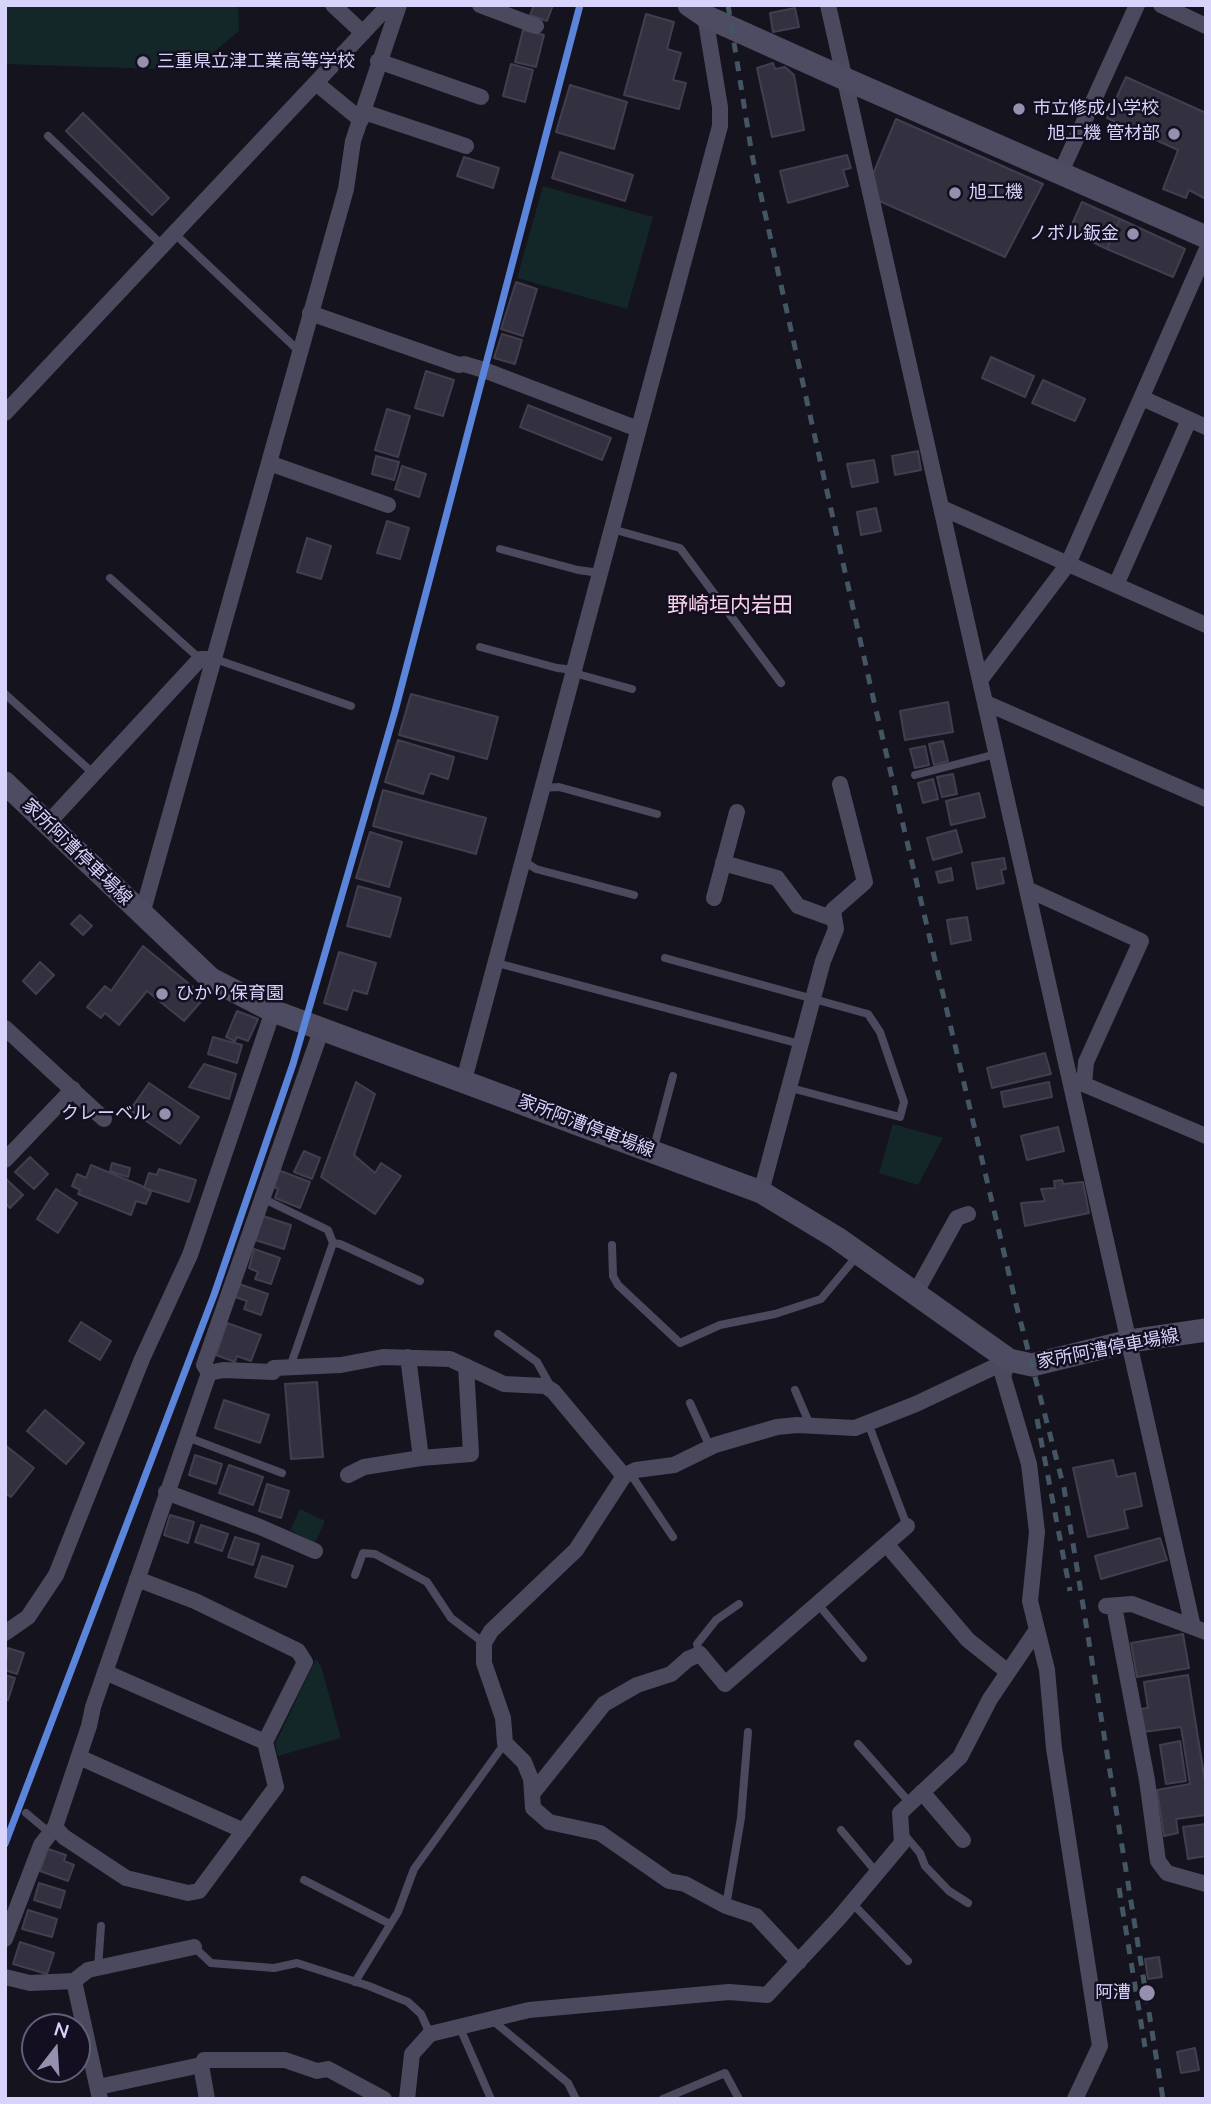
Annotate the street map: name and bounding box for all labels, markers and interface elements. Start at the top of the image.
place label: 三重県立津工業高等学校 [157,51,355,73]
marker: 三重県立津工業高等学校 [135,54,151,70]
place label: 市立修成小学校 [1033,98,1159,120]
marker: 市立修成小学校 [1011,101,1027,117]
place label: 旭工機 管材部 [1047,123,1160,145]
marker: 旭工機 管材部 [1166,126,1182,142]
place label: 旭工機 [969,182,1023,204]
marker: 旭工機 [947,185,963,201]
place label: ノボル鈑金 [1029,223,1119,245]
marker: ノボル鈑金 [1125,226,1141,242]
district label: 野崎垣内岩田 [667,593,793,619]
street label: 家所阿漕停車場線 [18,794,136,910]
place label: ひかり保育園 [176,983,284,1005]
marker: ひかり保育園 [154,986,170,1002]
street label: 家所阿漕停車場線 [515,1090,657,1162]
place label: クレーベル [61,1103,151,1125]
marker: クレーベル [157,1106,173,1122]
street label: 家所阿漕停車場線 [1035,1325,1181,1373]
place label: 阿漕 [1095,1982,1131,2004]
marker: 阿漕 [1137,1983,1157,2003]
north arrow [21,2013,91,2083]
text: N [51,2016,72,2043]

